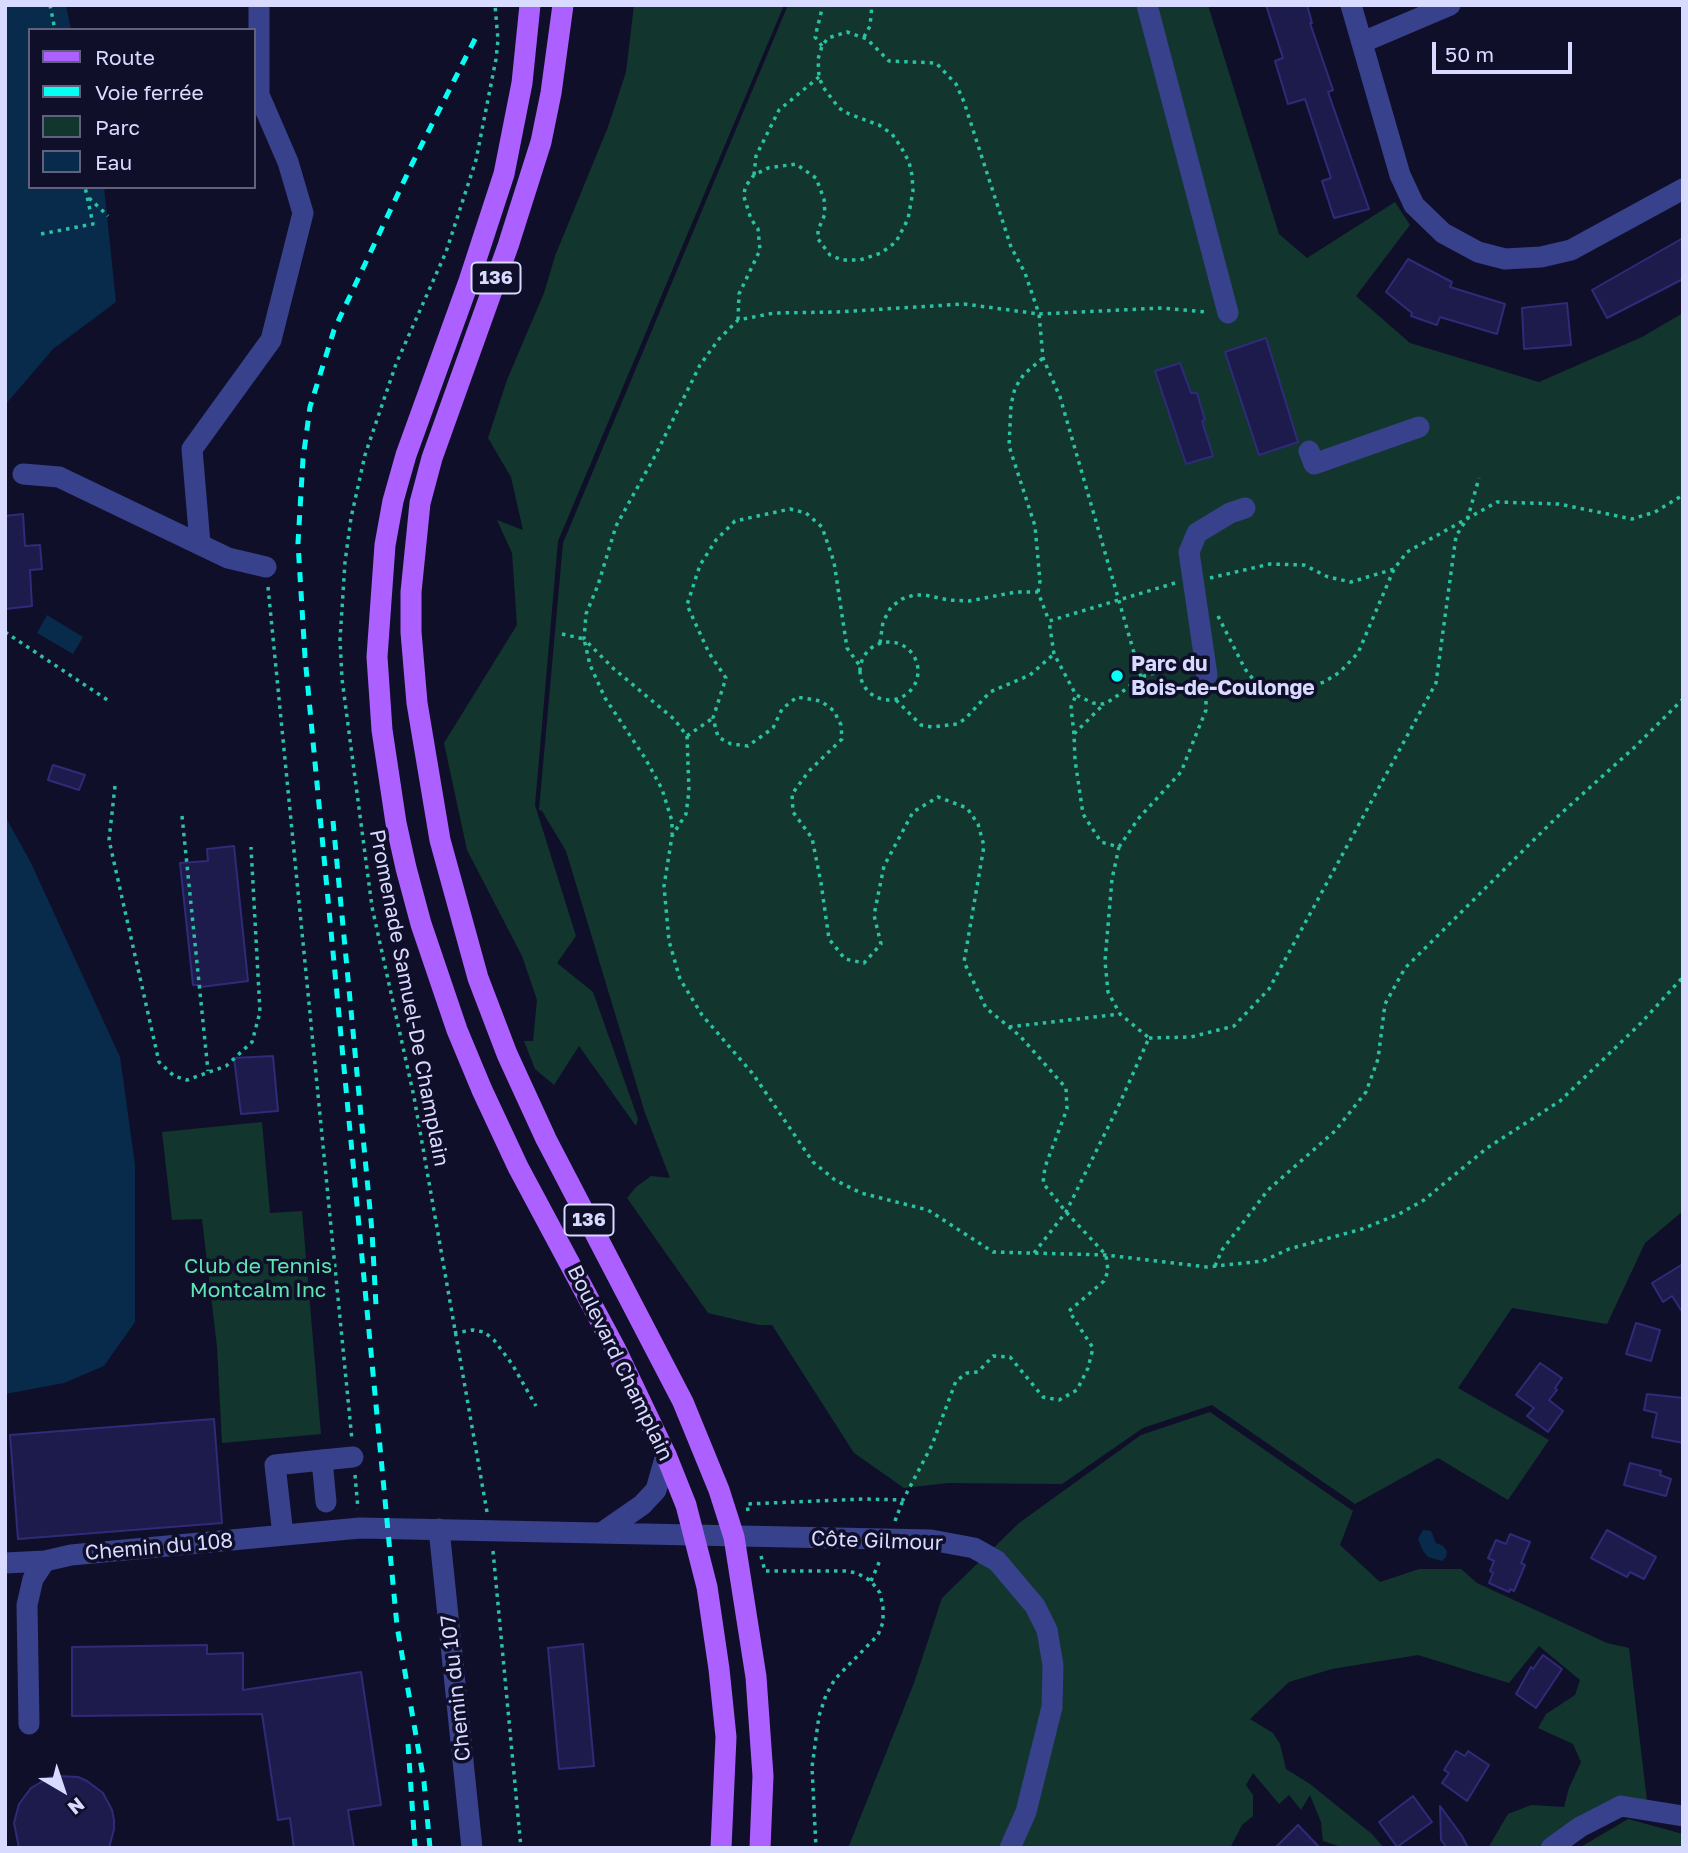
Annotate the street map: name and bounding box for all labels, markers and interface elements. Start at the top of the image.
legend [28,28,256,189]
scale bar [1436,28,1576,72]
text: 50 m [1445,41,1494,67]
text: Route [95,44,155,70]
text: Voie ferrée [95,79,204,105]
text: Parc [95,114,140,140]
text: Eau [95,149,132,175]
road number: 136 [472,262,520,294]
place label: Parc du Bois-de-Coulonge [1131,651,1315,701]
marker: Parc du Bois-de-Coulonge [1109,668,1125,684]
street label: Promenade Samuel-De Champlain [364,827,454,1169]
road number: 136 [564,1204,614,1236]
park label: Club de Tennis Montcalm Inc [184,1253,332,1303]
street label: Boulevard Champlain [562,1261,678,1465]
street label: Côte Gilmour [811,1526,943,1556]
street label: Chemin du 108 [84,1528,234,1566]
street label: Chemin du 107 [436,1614,476,1762]
north arrow [28,1755,98,1825]
text: N [64,1793,89,1820]

